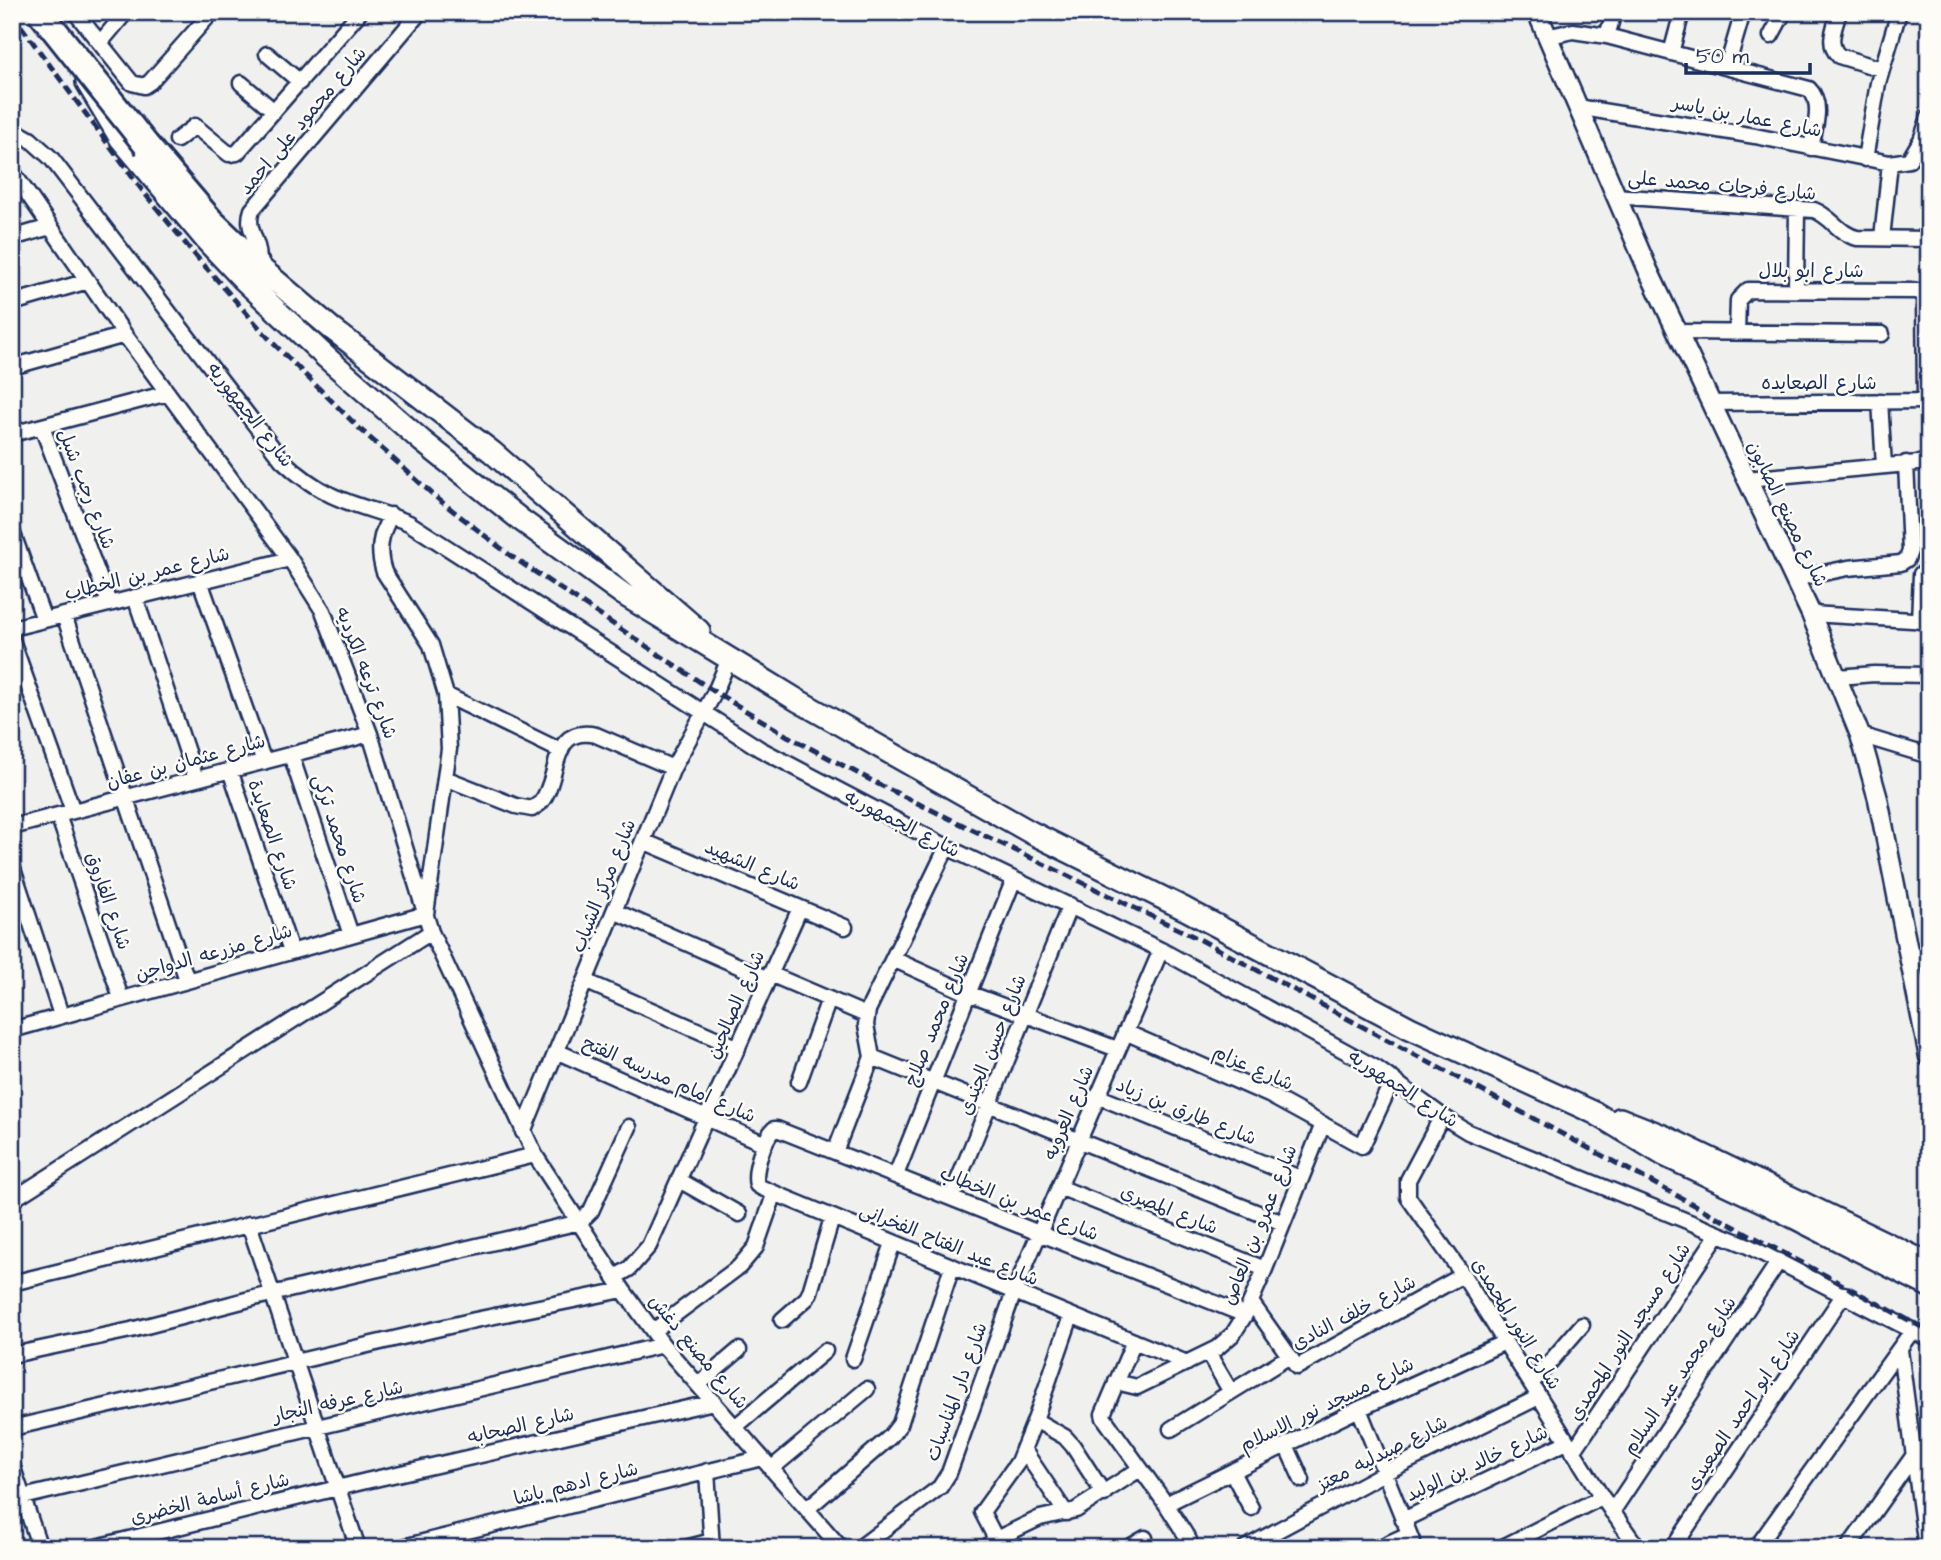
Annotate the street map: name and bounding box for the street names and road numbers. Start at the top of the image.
street label: شارع محمود على احمد [233,41,373,201]
street label: شارع عمار بن ياسر [1668,89,1824,145]
street label: شارع فرحات محمد على [1627,164,1817,208]
street label: شارع ابو بلال [1758,258,1864,285]
street label: شارع الجمهوريه [200,357,300,473]
street label: شارع الصعايده [1761,370,1877,397]
street label: شارع رجب شبل [51,425,121,553]
street label: شارع مصنع الصابون [1740,436,1834,592]
street label: شارع عمر بن الخطاب [62,540,232,608]
street label: شارع ترعه الكرديه [328,603,404,743]
street label: شارع عثمان بن عفان [104,728,268,796]
street label: شارع محمد تركى [305,771,373,907]
street label: شارع الصعايدة [240,776,304,894]
street label: شارع الجمهوريه [840,783,964,865]
street label: شارع مركز الشباب [565,815,643,957]
street label: شارع الشهيد [700,834,804,898]
street label: شارع الفاروق [79,848,137,954]
street label: شارع مزرعه الدواجن [132,918,296,988]
street label: شارع الصالحين [700,946,772,1064]
street label: شارع محمد صلاح [898,949,976,1091]
street label: شارع حسن الجندى [952,971,1034,1119]
street label: شارع امام مدرسه الفتح [578,1030,760,1130]
street label: شارع عزام [1209,1038,1297,1098]
street label: شارع الجمهوريه [1343,1043,1463,1135]
street label: شارع العروبه [1037,1062,1101,1164]
street label: شارع طارق بن زياد [1112,1072,1260,1152]
street label: شارع عمرو بن العاص [1216,1141,1304,1309]
street label: شارع عمر بن الخطاب [935,1160,1103,1248]
street label: شارع المصرى [1116,1178,1222,1242]
street label: شارع عبد الفتاح الفخرانى [855,1197,1043,1293]
street label: شارع مسجد النور المحمدي [1562,1238,1698,1426]
street label: شارع النور المحمدى [1465,1253,1567,1395]
street label: شارع خلف النادى [1287,1269,1421,1357]
street label: شارع مصنع دغش [642,1289,754,1415]
street label: شارع محمد عبد السلام [1617,1291,1743,1461]
street label: شارع دار المناسبات [919,1319,995,1465]
street label: شارع ابو احمد الصعيدى [1679,1324,1807,1496]
street label: شارع مسجد نور الاسلام [1235,1351,1419,1459]
street label: شارع عرفه النجار [268,1374,406,1431]
street label: شارع الصحابه [465,1401,577,1451]
street label: شارع صيدليه معتز [1310,1409,1452,1500]
street label: شارع خالد بن الوليد [1401,1419,1553,1509]
street label: شارع ادهم باشا [511,1455,641,1513]
street label: شارع أسامة الخضرى [128,1466,292,1532]

